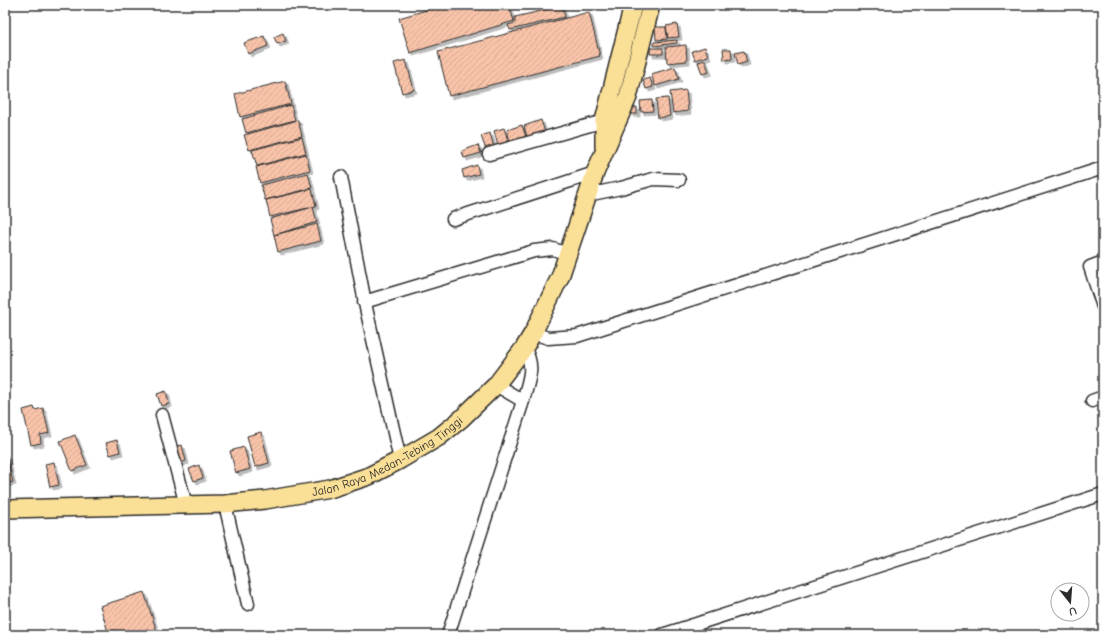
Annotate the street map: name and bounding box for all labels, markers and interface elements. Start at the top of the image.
street label: Jalan Raya Medan-Tebing Tinggi [311,414,465,499]
north arrow [1050,582,1090,622]
text: U [1067,604,1078,618]

